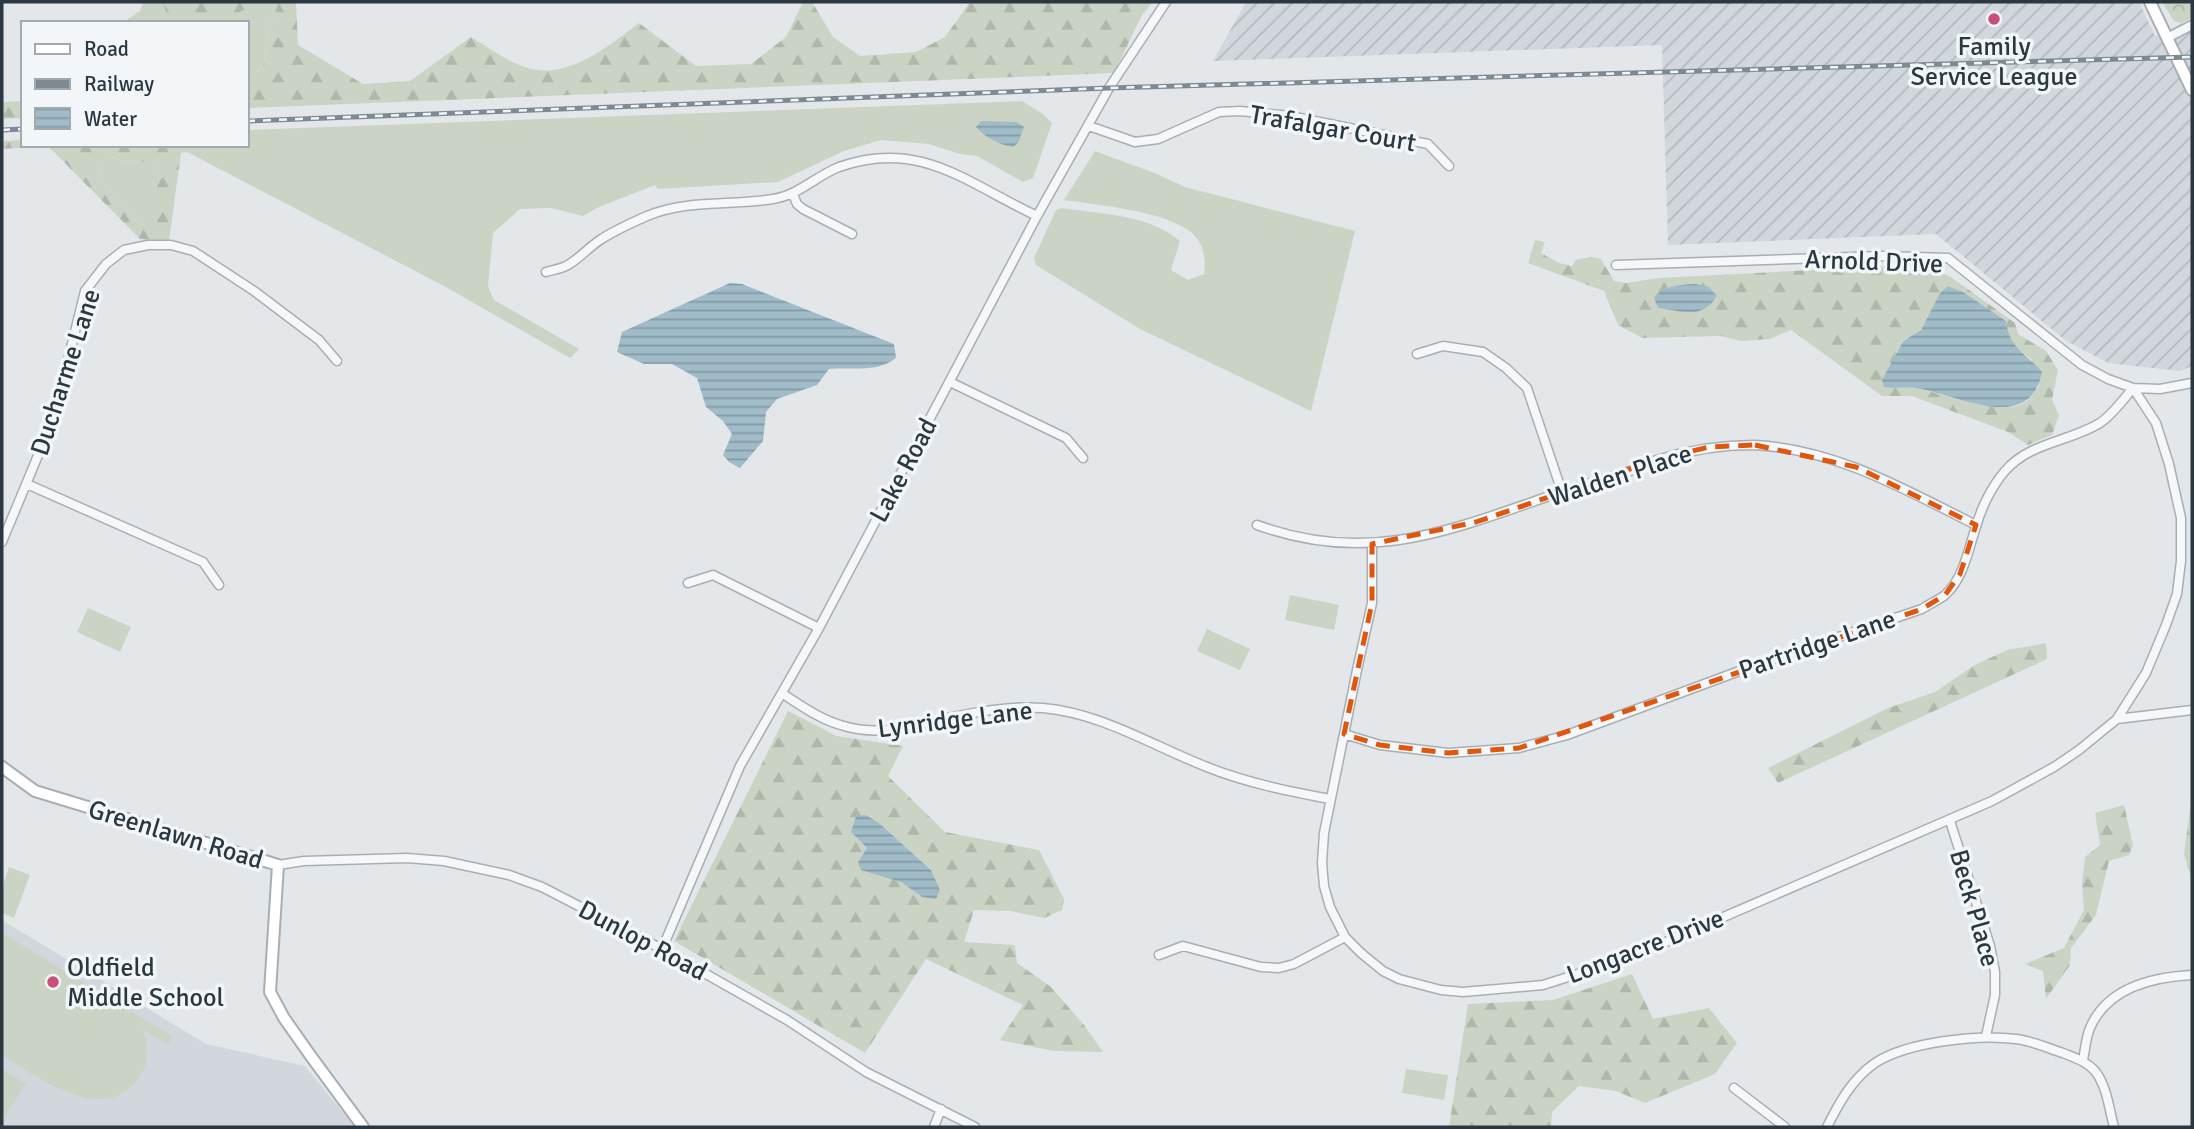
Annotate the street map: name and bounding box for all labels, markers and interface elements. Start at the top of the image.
marker: Family Service League [1986,11,2002,27]
legend [21,21,248,147]
place label: Family Service League [1910,31,2078,93]
text: Road [84,36,129,62]
text: Railway [84,71,154,97]
street label: Trafalgar Court [1247,99,1418,159]
text: Water [84,106,137,132]
street label: Arnold Drive [1804,244,1944,280]
street label: Ducharme Lane [24,285,108,460]
street label: Lake Road [863,413,945,528]
street label: Walden Place [1544,438,1696,514]
street label: Partridge Lane [1735,603,1900,687]
street label: Lynridge Lane [876,695,1034,745]
street label: Greenlawn Road [85,793,267,877]
street label: Beck Place [1942,846,2006,971]
street label: Dunlop Road [573,894,712,988]
street label: Longacre Drive [1562,902,1728,992]
place label: Oldfield Middle School [67,952,224,1014]
marker: Oldfield Middle School [45,974,61,990]

